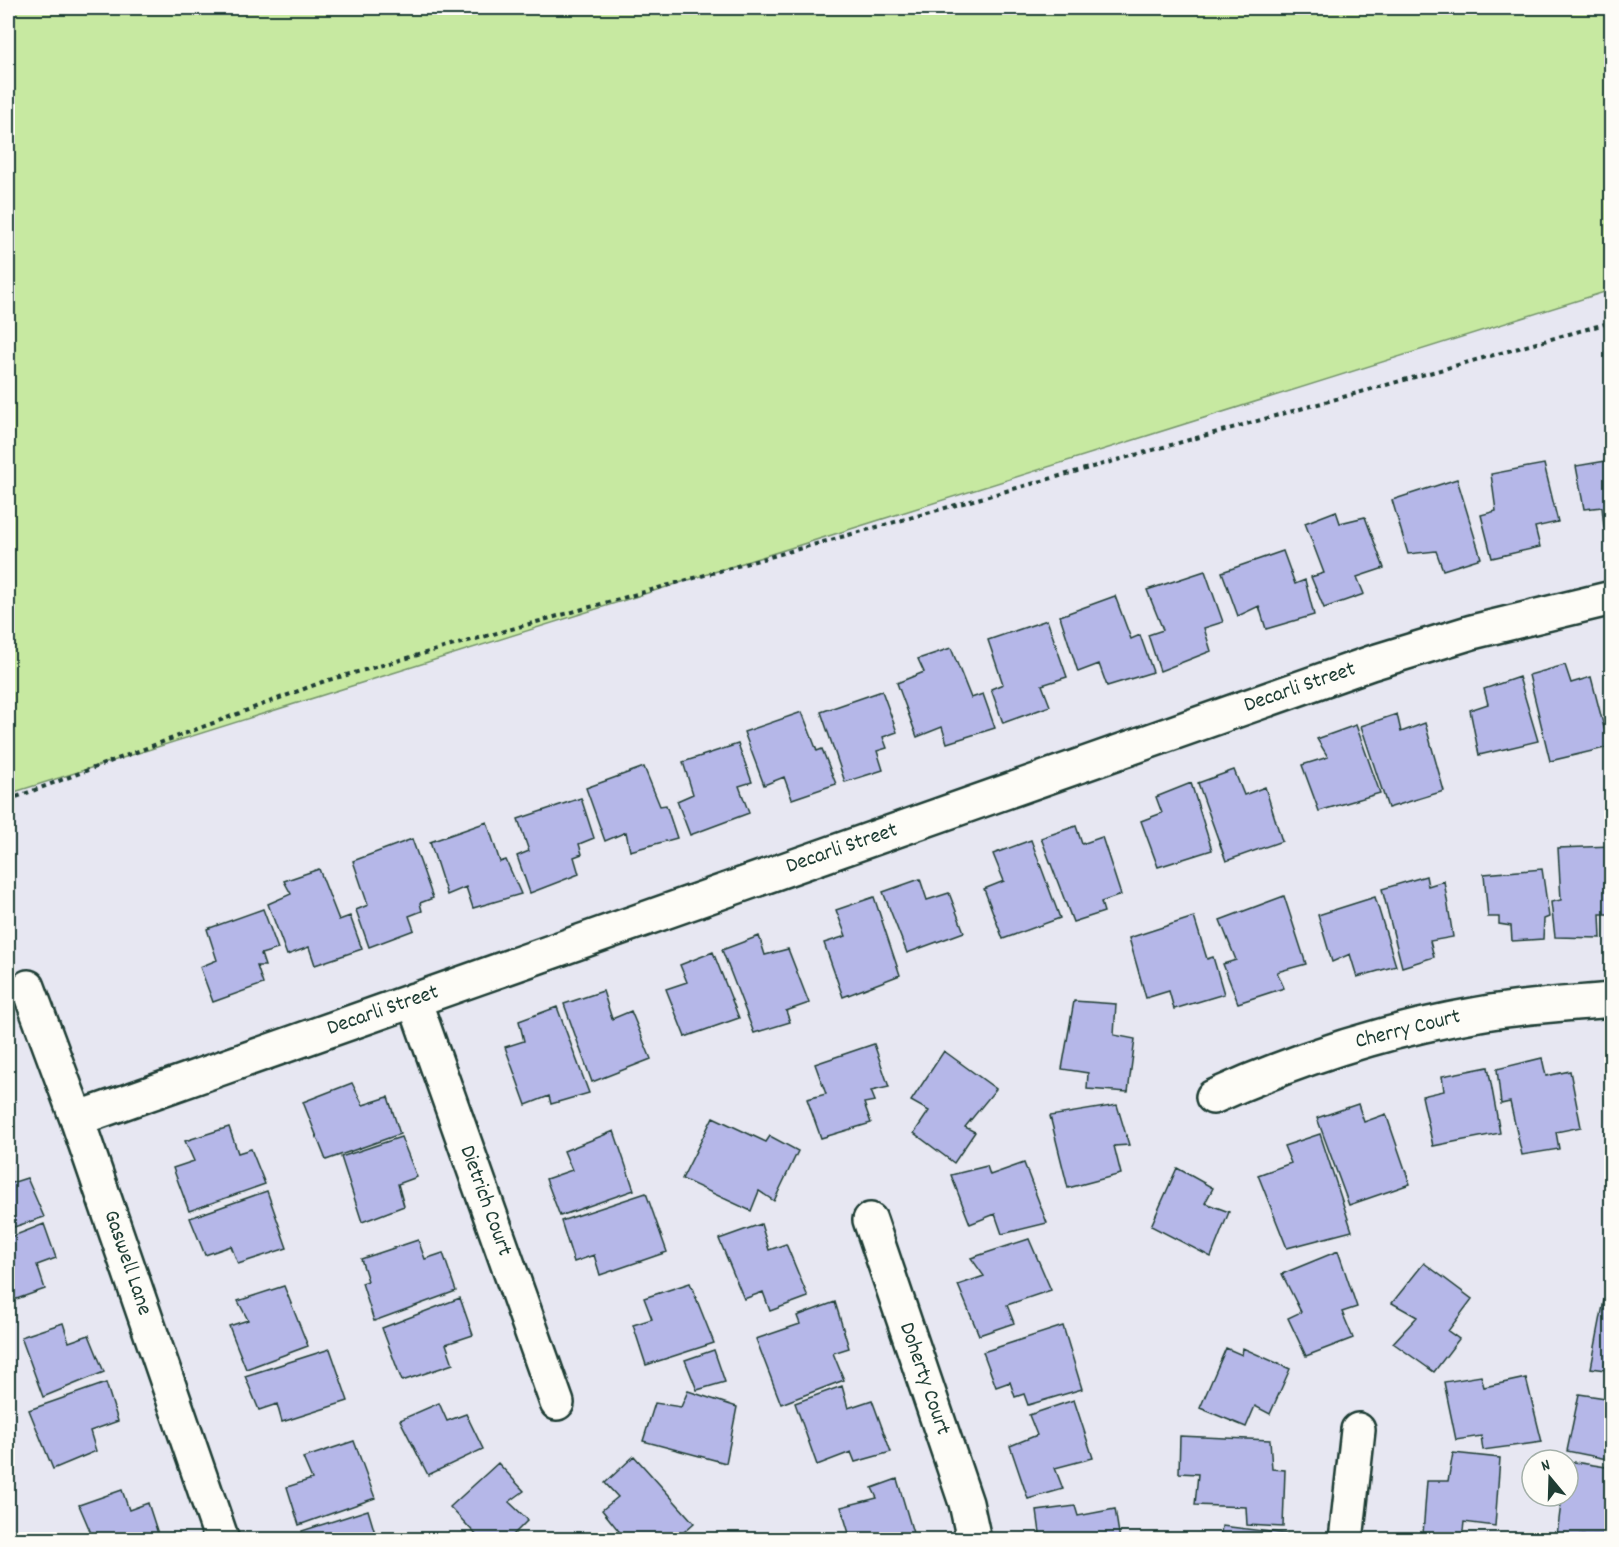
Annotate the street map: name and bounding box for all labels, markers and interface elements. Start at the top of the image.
street label: Decarli Street [1240,654,1360,722]
street label: Decarli Street [782,815,902,883]
street label: Decarli Street [323,977,443,1045]
street label: Cherry Court [1352,1002,1464,1058]
street label: Dietrich Court [451,1141,519,1261]
street label: Gaswell Lane [95,1206,159,1320]
street label: Doherty Court [890,1318,958,1440]
north arrow [1520,1448,1580,1508]
text: N [1538,1454,1554,1478]

